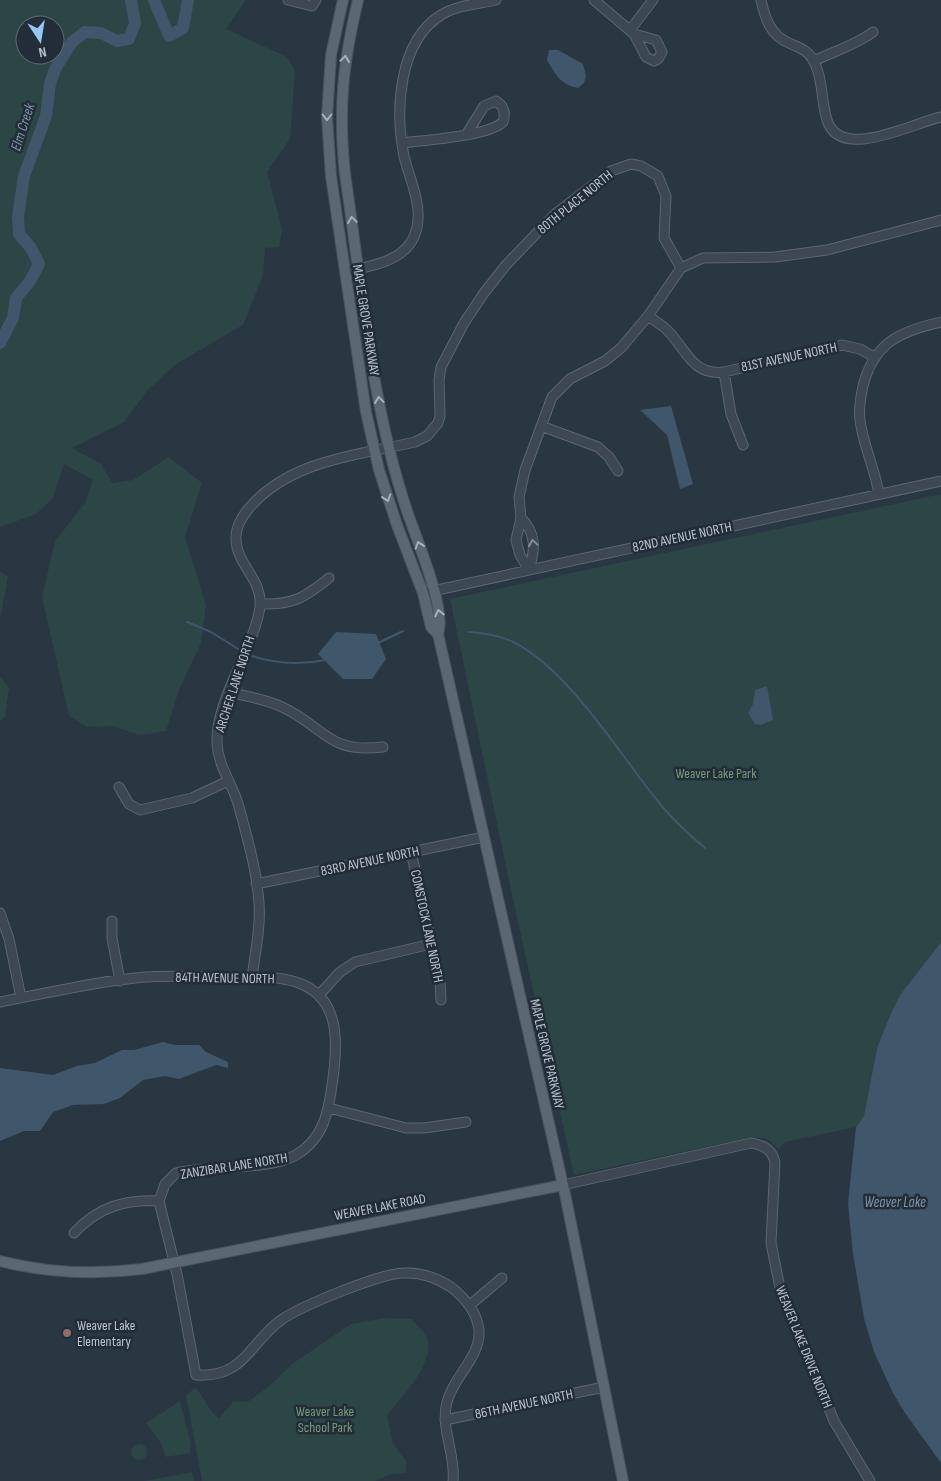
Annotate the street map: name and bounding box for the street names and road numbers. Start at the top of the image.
street label: 80TH PLACE NORTH [534,166,616,238]
street label: MAPLE GROVE PARKWAY [349,263,383,377]
street label: 81ST AVENUE NORTH [739,339,839,375]
street label: 82ND AVENUE NORTH [631,518,733,556]
street label: ARCHER LANE NORTH [211,634,259,735]
street label: 83RD AVENUE NORTH [319,842,421,880]
street label: COMSTOCK LANE NORTH [407,868,447,984]
street label: 84TH AVENUE NORTH [175,969,275,987]
street label: MAPLE GROVE PARKWAY [526,997,568,1111]
street label: ZANZIBAR LANE NORTH [179,1149,289,1183]
street label: WEAVER LAKE ROAD [333,1190,427,1224]
street label: WEAVER LAKE DRIVE NORTH [772,1283,836,1411]
street label: 86TH AVENUE NORTH [473,1385,575,1423]

